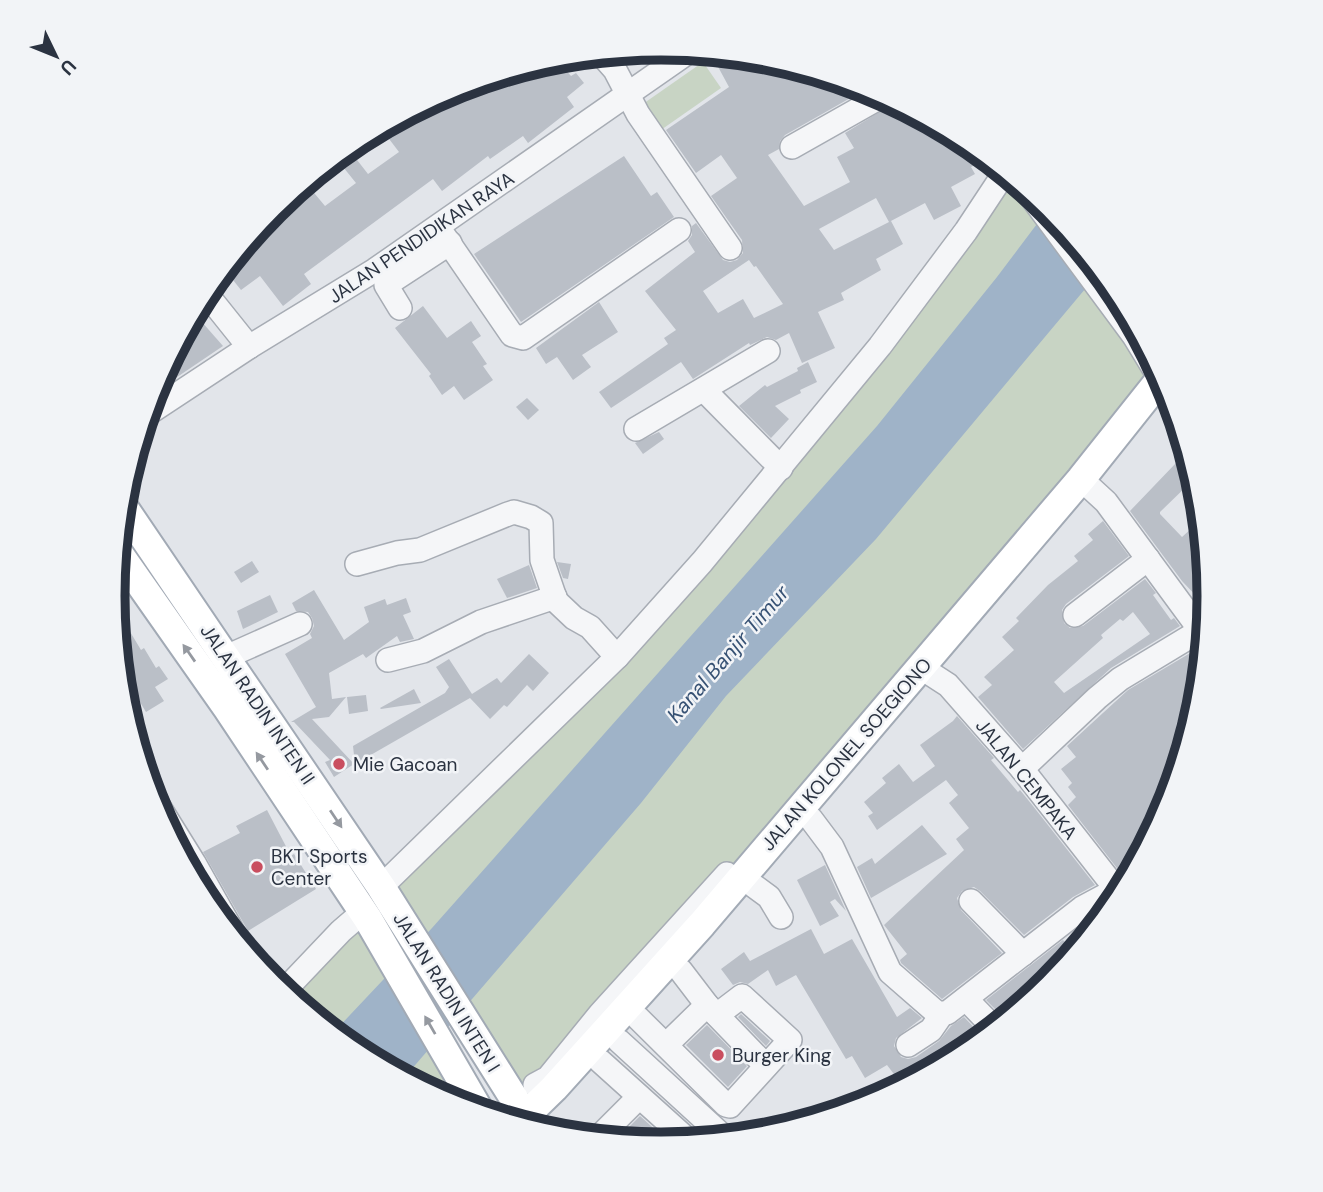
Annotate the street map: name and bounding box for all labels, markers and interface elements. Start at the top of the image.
north arrow [21,21,91,91]
text: U [54,54,82,81]
street label: JALAN PENDIDIKAN RAYA [324,166,519,309]
water label: Kanal Banjir Timur [661,579,796,729]
street label: JALAN RADIN INTEN II [195,619,321,789]
one-way arrow [182,644,196,662]
street label: JALAN KOLONEL SOEGIONO [756,653,937,856]
street label: JALAN CEMPAKA [970,714,1083,845]
one-way arrow [256,751,269,771]
place label: Mie Gacoan [353,752,458,777]
marker: Mie Gacoan [331,756,347,772]
one-way arrow [329,810,342,829]
place label: BKT Sports Center [271,844,367,891]
marker: BKT Sports Center [249,859,265,875]
street label: JALAN RADIN INTEN I [387,908,506,1077]
one-way arrow [423,1015,436,1034]
place label: Burger King [732,1043,832,1068]
marker: Burger King [710,1047,726,1063]

